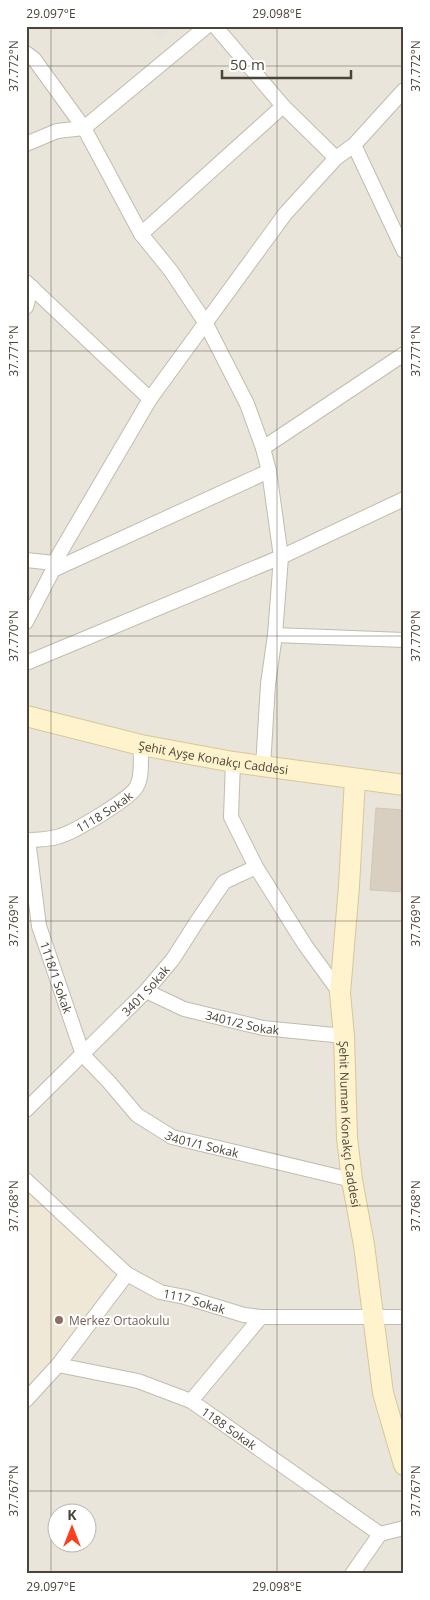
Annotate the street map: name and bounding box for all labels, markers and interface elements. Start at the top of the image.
text: 29.097°E [26,5,76,22]
text: 29.098°E [252,5,302,22]
text: 37.772°N [5,40,22,92]
text: 37.772°N [407,40,424,92]
scale bar [222,48,351,80]
text: 50 m [230,54,265,74]
text: 37.771°N [5,325,22,377]
text: 37.771°N [407,325,424,377]
text: 37.770°N [5,610,22,662]
text: 37.770°N [407,610,424,662]
street label: Şehit Ayşe Konakçı Caddesi [137,736,289,778]
street label: 1118 Sokak [73,787,137,836]
text: 37.769°N [5,895,22,947]
text: 37.769°N [407,895,424,947]
street label: 1118/1 Sokak [36,939,77,1016]
street label: 3401 Sokak [117,961,173,1019]
street label: 3401/2 Sokak [204,1006,281,1038]
street label: Şehit Numan Konakçı Caddesi [336,1040,365,1209]
street label: 3401/1 Sokak [162,1126,241,1161]
text: 37.768°N [5,1180,22,1232]
text: 37.768°N [407,1180,424,1232]
street label: 1117 Sokak [162,1284,228,1318]
place label: Merkez Ortaokulu [69,1312,170,1329]
marker: Merkez Ortaokulu [53,1314,65,1326]
street label: 1188 Sokak [198,1403,261,1454]
text: 37.767°N [5,1465,22,1517]
text: 37.767°N [407,1465,424,1517]
north arrow [48,1502,98,1552]
text: K [67,1505,77,1524]
text: 29.097°E [26,1578,76,1595]
text: 29.098°E [252,1578,302,1595]

